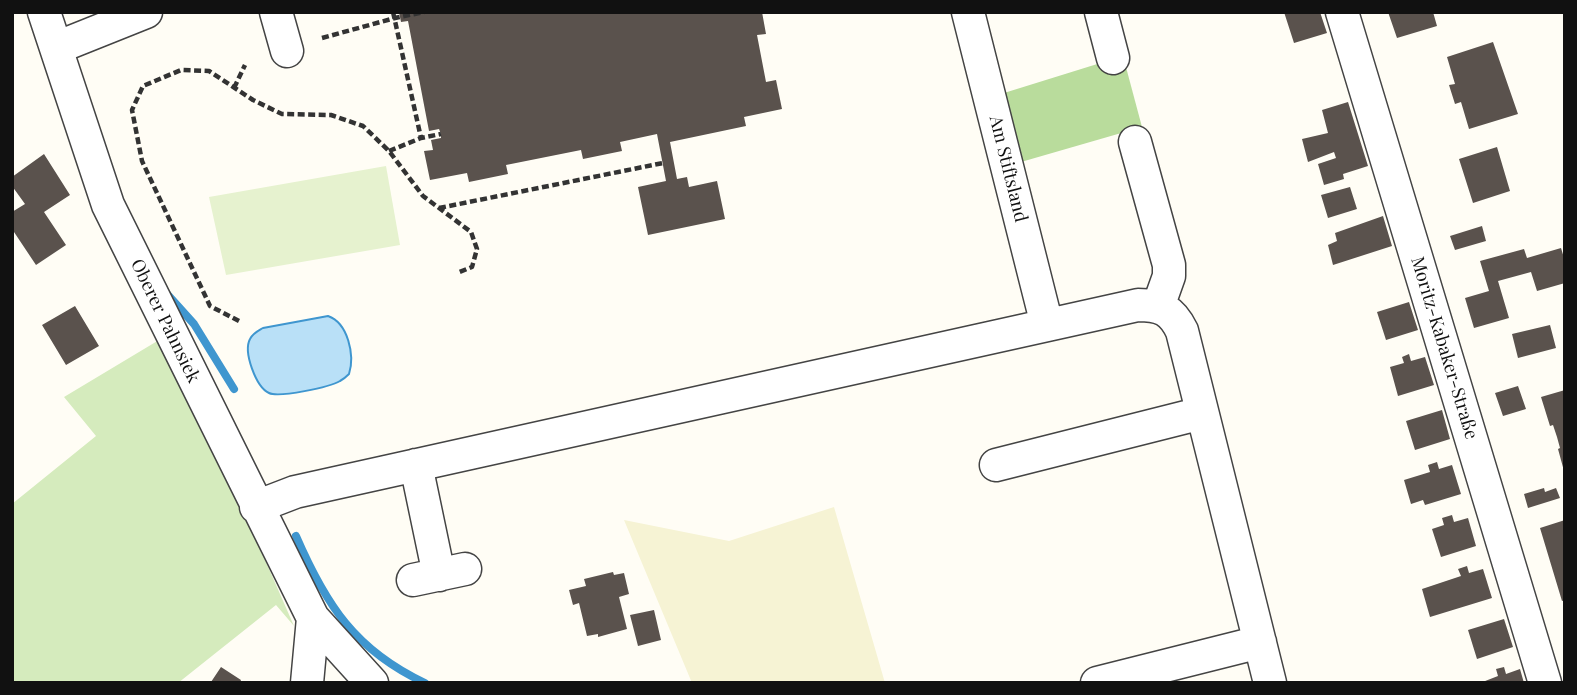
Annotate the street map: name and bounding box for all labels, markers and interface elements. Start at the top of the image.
street label: Am Stiftsland [984,114,1032,224]
street label: Moritz-Kabaker-Straße [1406,254,1482,442]
street label: Oberer Pahnsiek [126,256,204,386]

